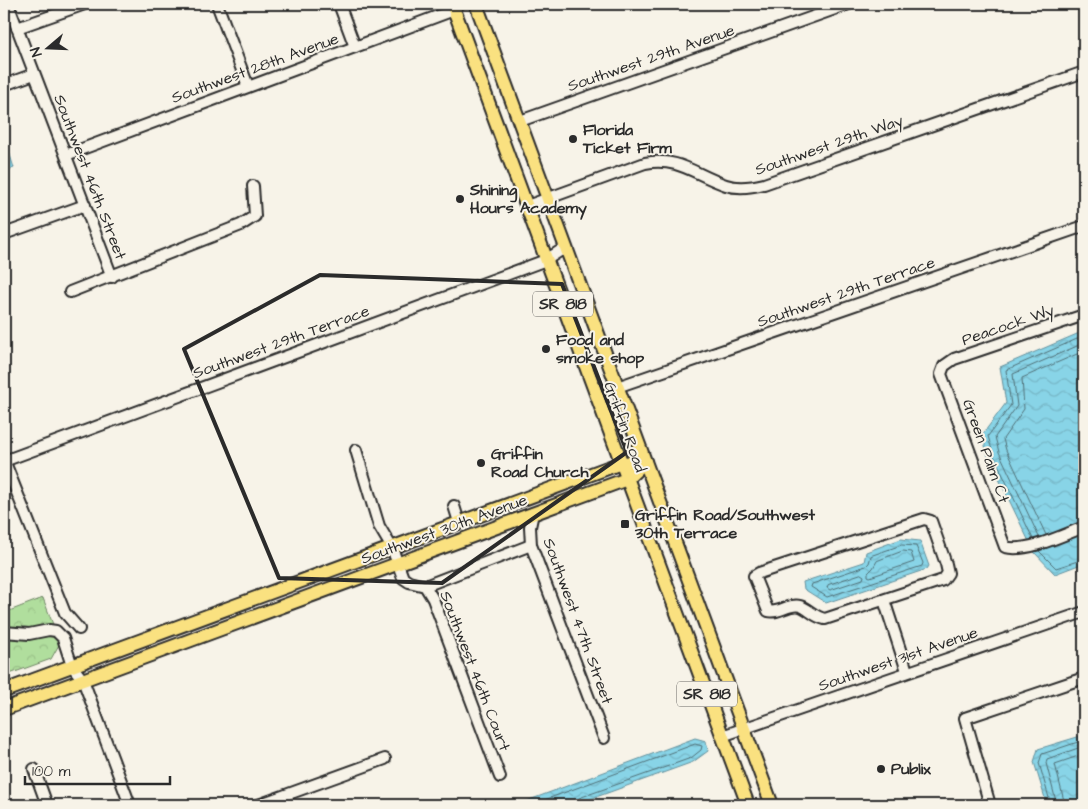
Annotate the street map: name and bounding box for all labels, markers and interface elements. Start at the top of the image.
street label: Southwest 29th Avenue [565,19,738,97]
north arrow [22,22,72,72]
street label: Southwest 28th Avenue [168,27,342,109]
text: N [26,44,48,59]
street label: Southwest 46th Street [48,91,132,263]
street label: Southwest 29th Way [752,109,907,182]
place label: Florida Ticket Firm [582,119,672,159]
marker: Florida Ticket Firm [567,133,579,145]
place label: Shining Hours Academy [469,179,587,220]
marker: Shining Hours Academy [454,193,466,205]
street label: Southwest 29th Terrace [754,251,938,333]
road number: SR 818 [533,292,593,316]
street label: Peacock Wy [959,299,1058,352]
street label: Southwest 29th Terrace [190,300,373,384]
place label: Food and smoke shop [556,329,644,369]
marker: Food and smoke shop [540,343,552,355]
street label: Griffin Road [598,379,652,475]
street label: Green Palm Ct [957,396,1015,507]
place label: Griffin Road Church [491,443,589,483]
marker: Griffin Road Church [475,457,487,469]
street label: Southwest 30th Avenue [358,489,530,569]
place label: Griffin Road/Southwest 30th Terrace [634,504,816,544]
marker: Griffin Road/Southwest 30th Terrace [619,518,631,530]
street label: Southwest 47th Street [538,535,618,708]
street label: Southwest 46th Court [434,588,516,755]
street label: Southwest 31st Avenue [815,621,981,697]
road number: SR 818 [677,682,737,706]
scale bar [25,754,170,786]
place label: Publix [891,758,931,780]
text: 100 m [32,761,71,782]
marker: Publix [875,763,887,775]

